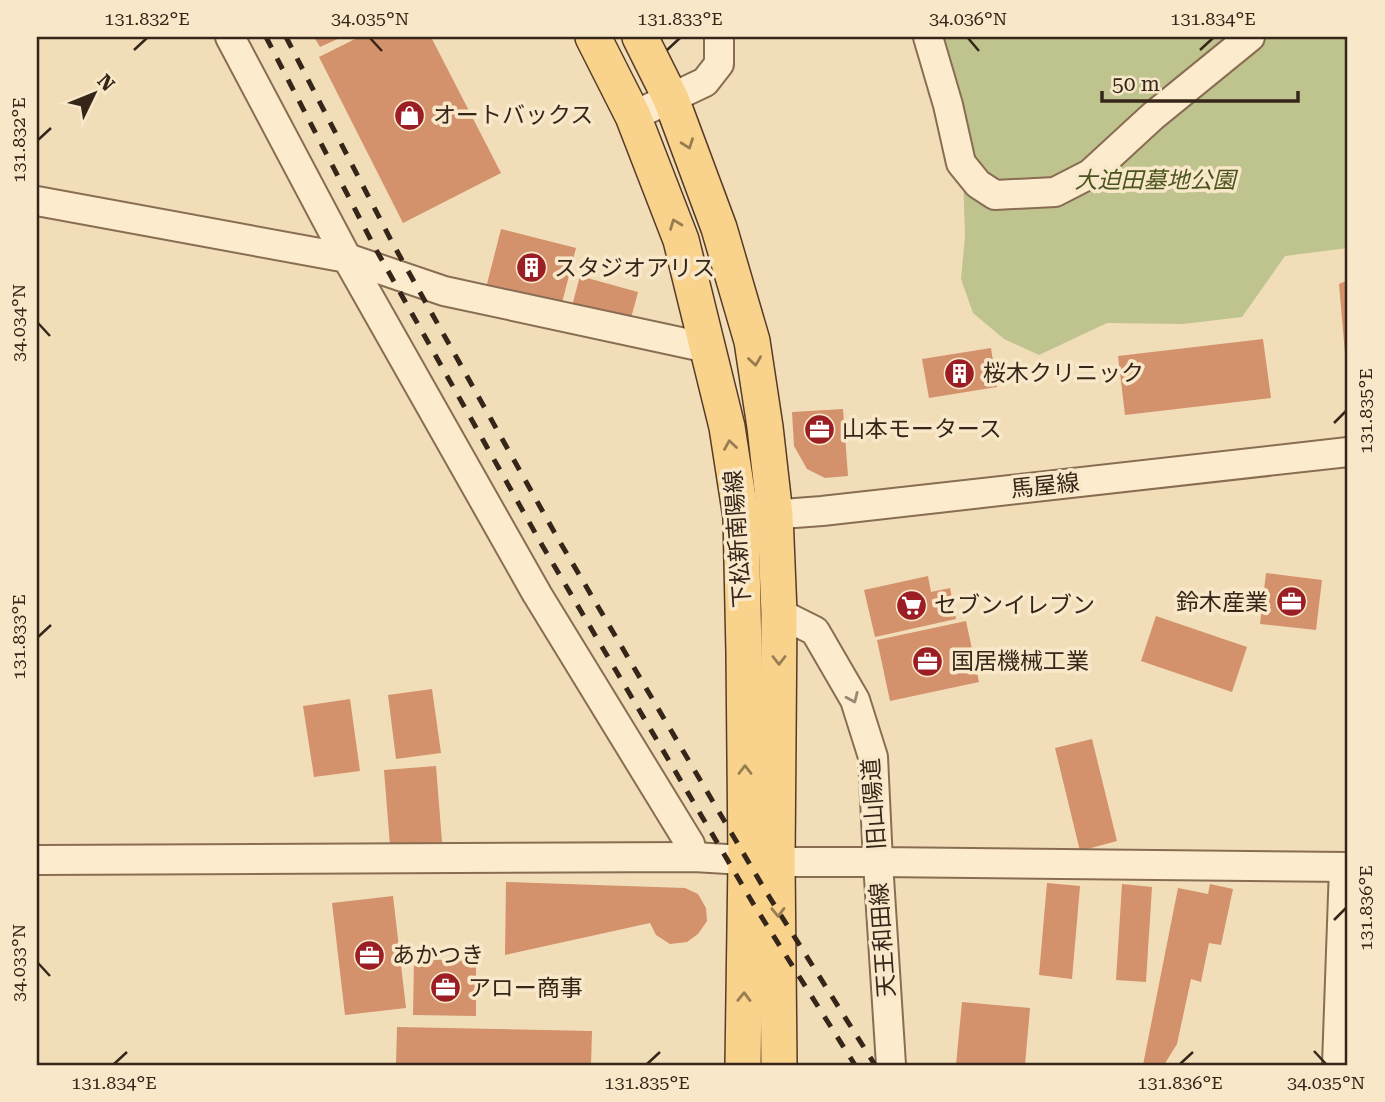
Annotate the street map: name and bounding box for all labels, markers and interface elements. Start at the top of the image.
text: 131.832°E [104,8,190,29]
text: 34.035°N [331,8,409,29]
text: 131.833°E [637,8,723,29]
text: 34.036°N [929,8,1007,29]
text: 131.834°E [1170,8,1256,29]
north arrow [60,60,130,130]
scale bar [1102,60,1298,104]
text: N [93,70,120,96]
text: 50 m [1112,72,1160,96]
text: 131.832°E [8,97,29,183]
shop icon: オートバックス [393,98,427,132]
place label: オートバックス [433,102,593,129]
one-way arrow [679,137,693,149]
park label: 大迫田墓地公園 [1075,167,1239,194]
one-way arrow [670,219,684,231]
building icon: スタジオアリス [514,251,548,285]
place label: スタジオアリス [554,255,715,282]
text: 34.034°N [8,284,29,362]
one-way arrow [747,355,762,367]
building icon: 桜木クリニック [943,356,977,390]
place label: 桜木クリニック [983,360,1144,387]
text: 131.835°E [1355,368,1376,454]
office icon: 山本モータース [802,412,836,446]
place label: 山本モータース [842,416,1002,443]
one-way arrow [723,439,738,451]
street label: 下松新南陽線 [720,469,756,609]
street label: 馬屋線 [1009,469,1081,503]
office icon: 鈴木産業 [1274,585,1308,619]
supermarket icon: セブンイレブン [894,588,928,622]
place label: 鈴木産業 [1176,589,1268,616]
place label: セブンイレブン [934,592,1095,619]
text: 131.833°E [8,594,29,680]
office icon: 国居機械工業 [911,644,945,678]
place label: 国居機械工業 [951,648,1089,675]
one-way arrow [771,656,787,666]
one-way arrow [845,691,859,703]
street label: 旧山陽道 [857,757,891,851]
one-way arrow [737,764,753,774]
text: 131.836°E [1355,865,1376,951]
street label: 天王和田線 [866,882,900,998]
one-way arrow [770,908,786,918]
text: 34.033°N [8,924,29,1002]
office icon: あかつき [352,938,386,972]
place label: あかつき [392,942,484,969]
office icon: アロー商事 [428,971,462,1005]
place label: アロー商事 [468,975,583,1002]
one-way arrow [736,991,752,1002]
text: 131.834°E [71,1072,157,1093]
text: 131.835°E [604,1072,690,1093]
text: 131.836°E [1137,1072,1223,1093]
text: 34.035°N [1287,1072,1365,1093]

